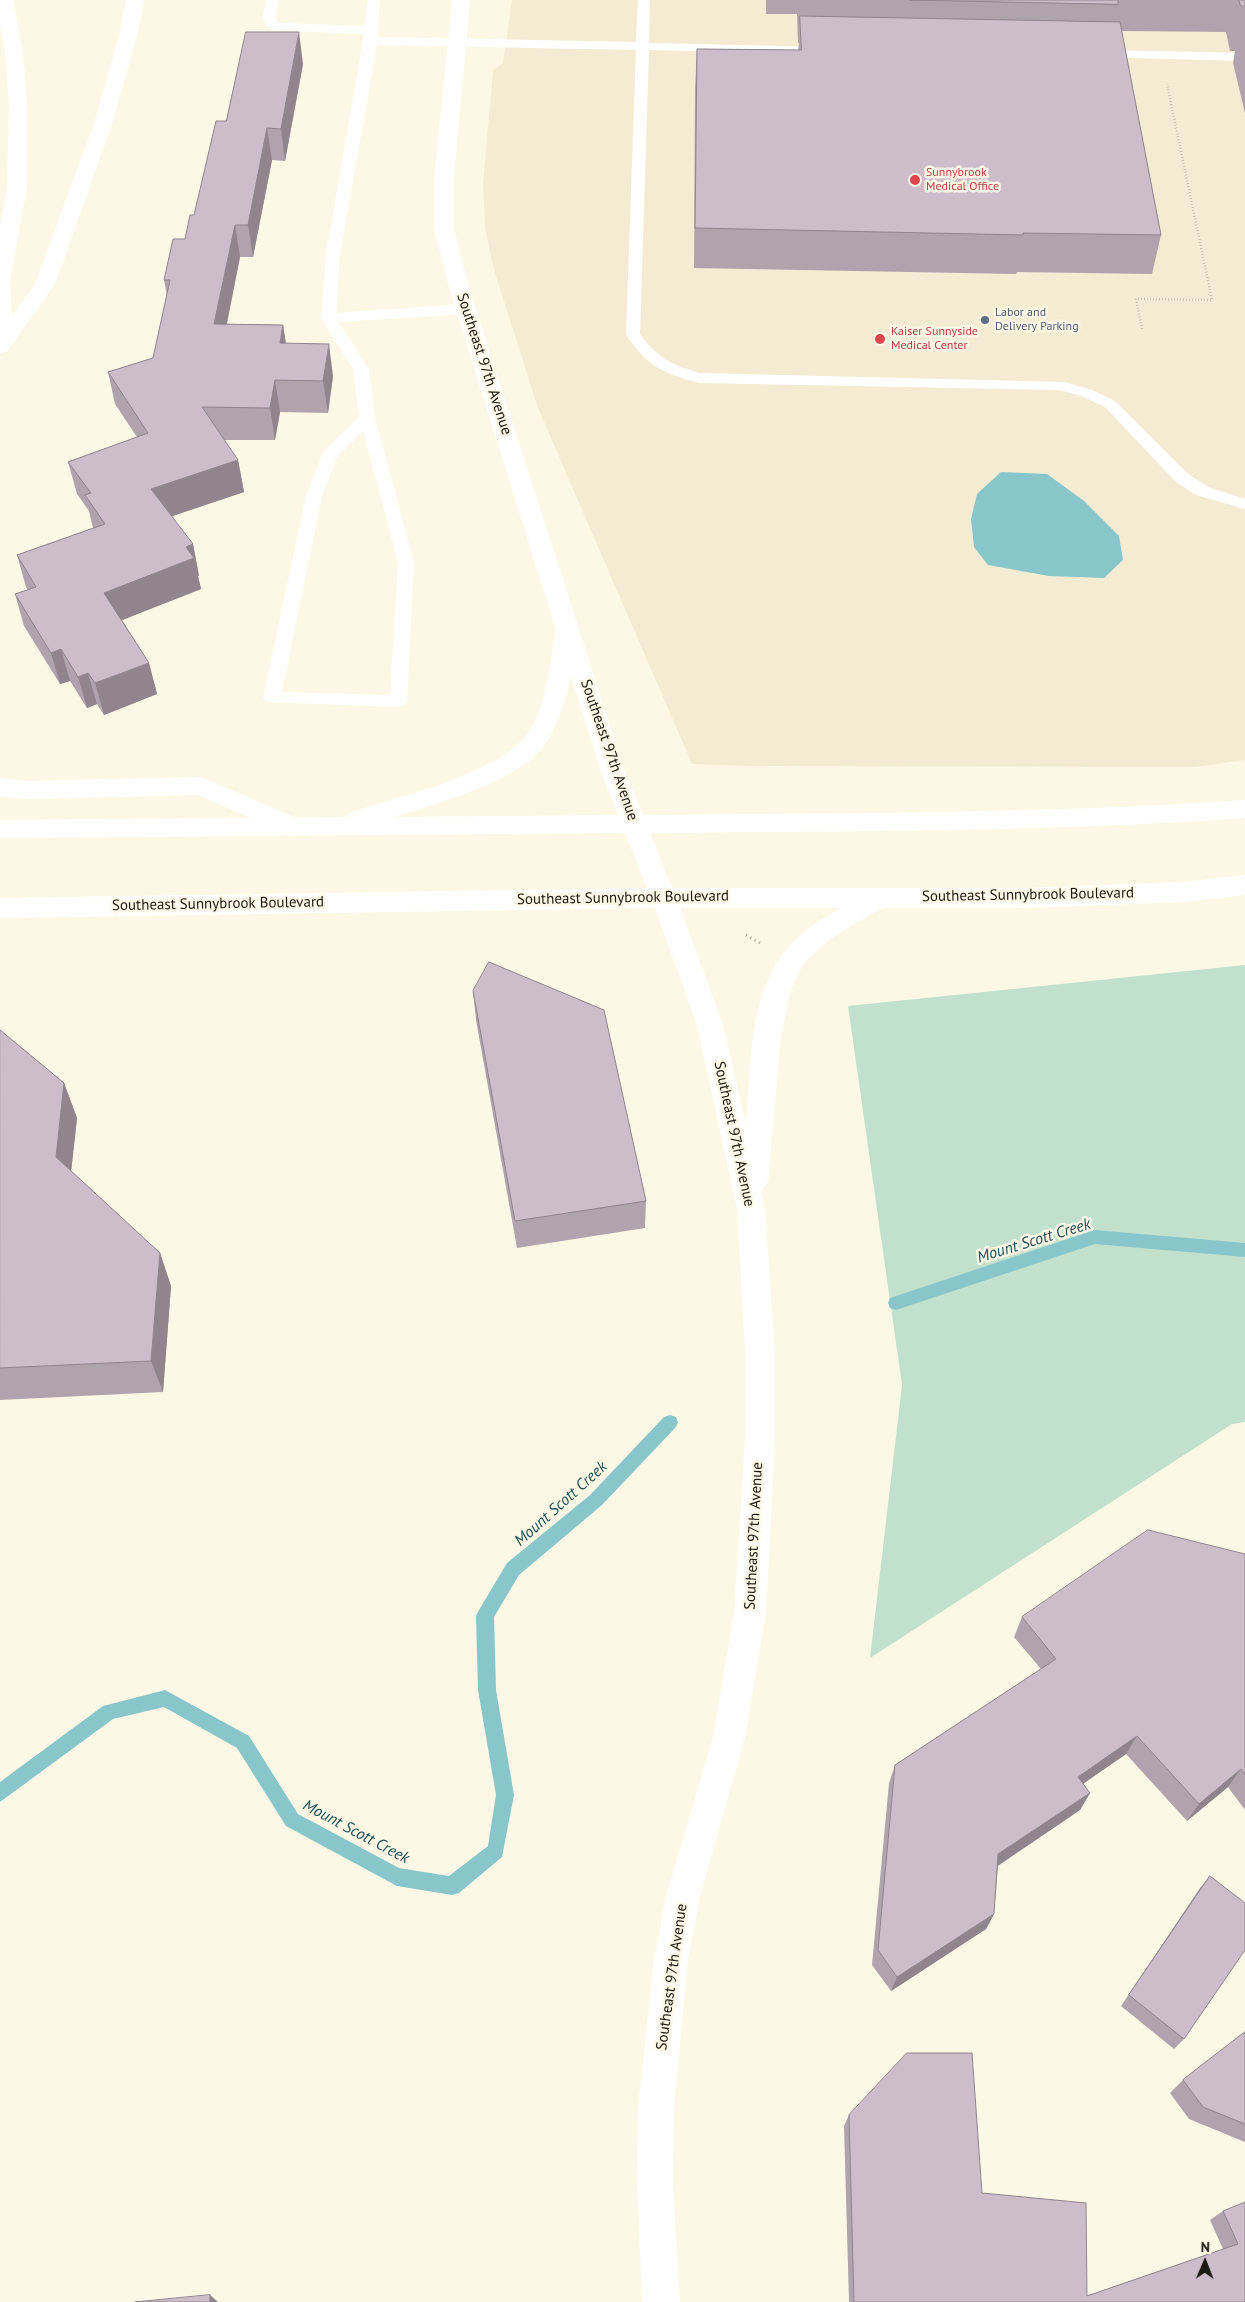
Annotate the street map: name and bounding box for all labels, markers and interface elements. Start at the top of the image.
place label: Sunnybrook Medical Office [926,166,999,194]
marker: Sunnybrook Medical Office [908,173,922,187]
street label: Southeast 97th Avenue [453,291,515,437]
place label: Labor and Delivery Parking [995,306,1079,334]
marker: Labor and Delivery Parking [979,314,991,326]
place label: Kaiser Sunnyside Medical Center [891,325,978,353]
marker: Kaiser Sunnyside Medical Center [873,332,887,346]
street label: Southeast 97th Avenue [576,677,642,823]
street label: Southeast Sunnybrook Boulevard [922,884,1134,906]
street label: Southeast Sunnybrook Boulevard [517,887,729,909]
street label: Southeast Sunnybrook Boulevard [112,893,324,915]
street label: Southeast 97th Avenue [710,1060,758,1208]
water label: Mount Scott Creek [975,1215,1093,1267]
water label: Mount Scott Creek [511,1457,611,1551]
street label: Southeast 97th Avenue [741,1462,767,1610]
water label: Mount Scott Creek [299,1796,413,1868]
street label: Southeast 97th Avenue [653,1902,691,2052]
north arrow [1180,2237,1230,2287]
text: N [1200,2238,1210,2256]

